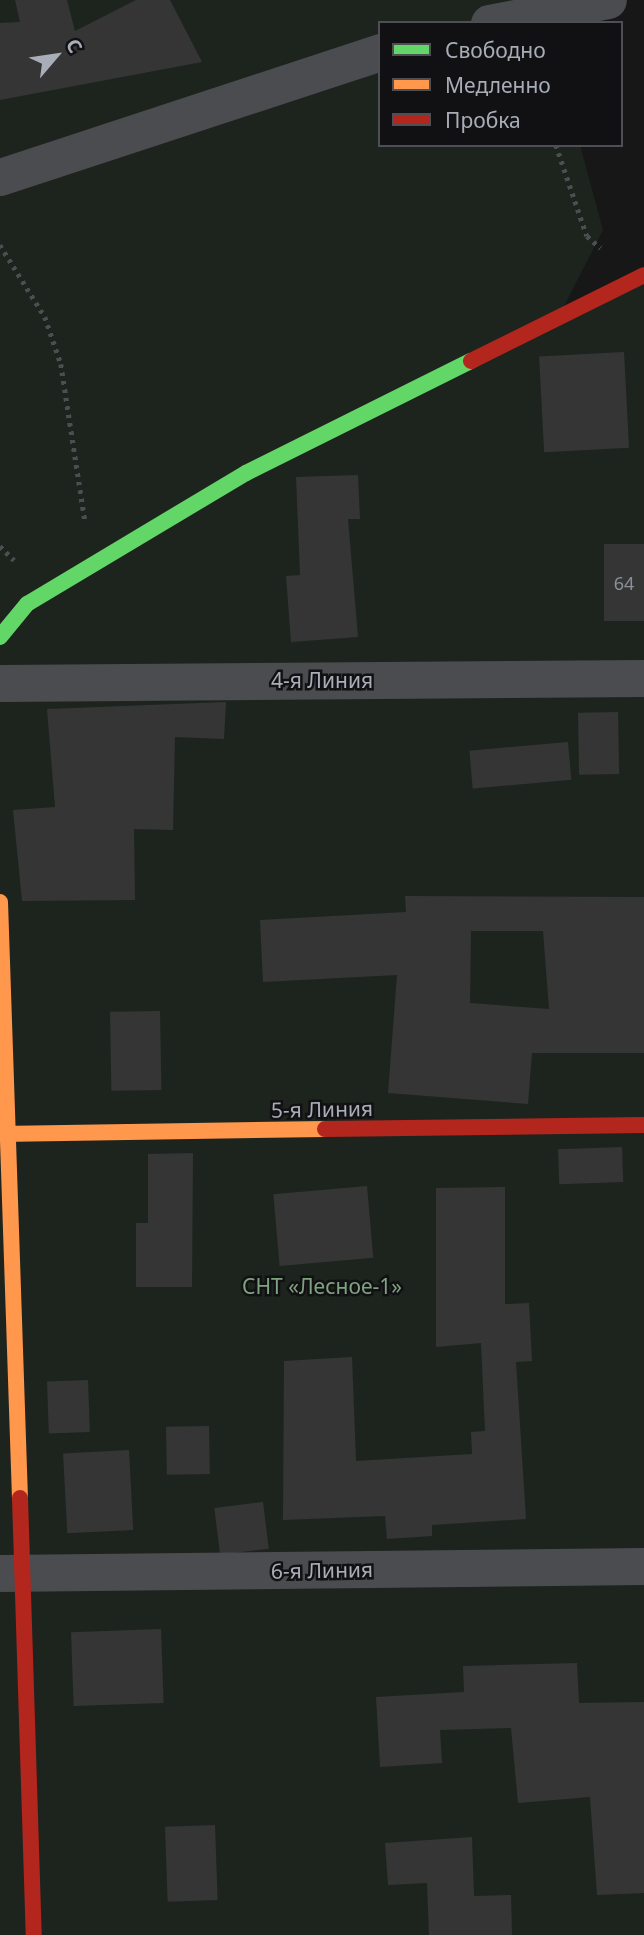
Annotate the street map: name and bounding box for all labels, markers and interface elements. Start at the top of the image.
north arrow [21,21,91,91]
legend [378,21,623,147]
text: С [60,34,89,57]
text: Свободно [445,36,546,64]
text: Медленно [445,71,551,99]
text: Пробка [445,106,521,134]
house number: 64 [614,572,634,594]
street label: 4-я Линия [271,667,373,693]
street label: 5-я Линия [271,1096,373,1122]
park label: СНТ «Лесное-1» [242,1273,402,1299]
street label: 6-я Линия [271,1557,373,1583]

